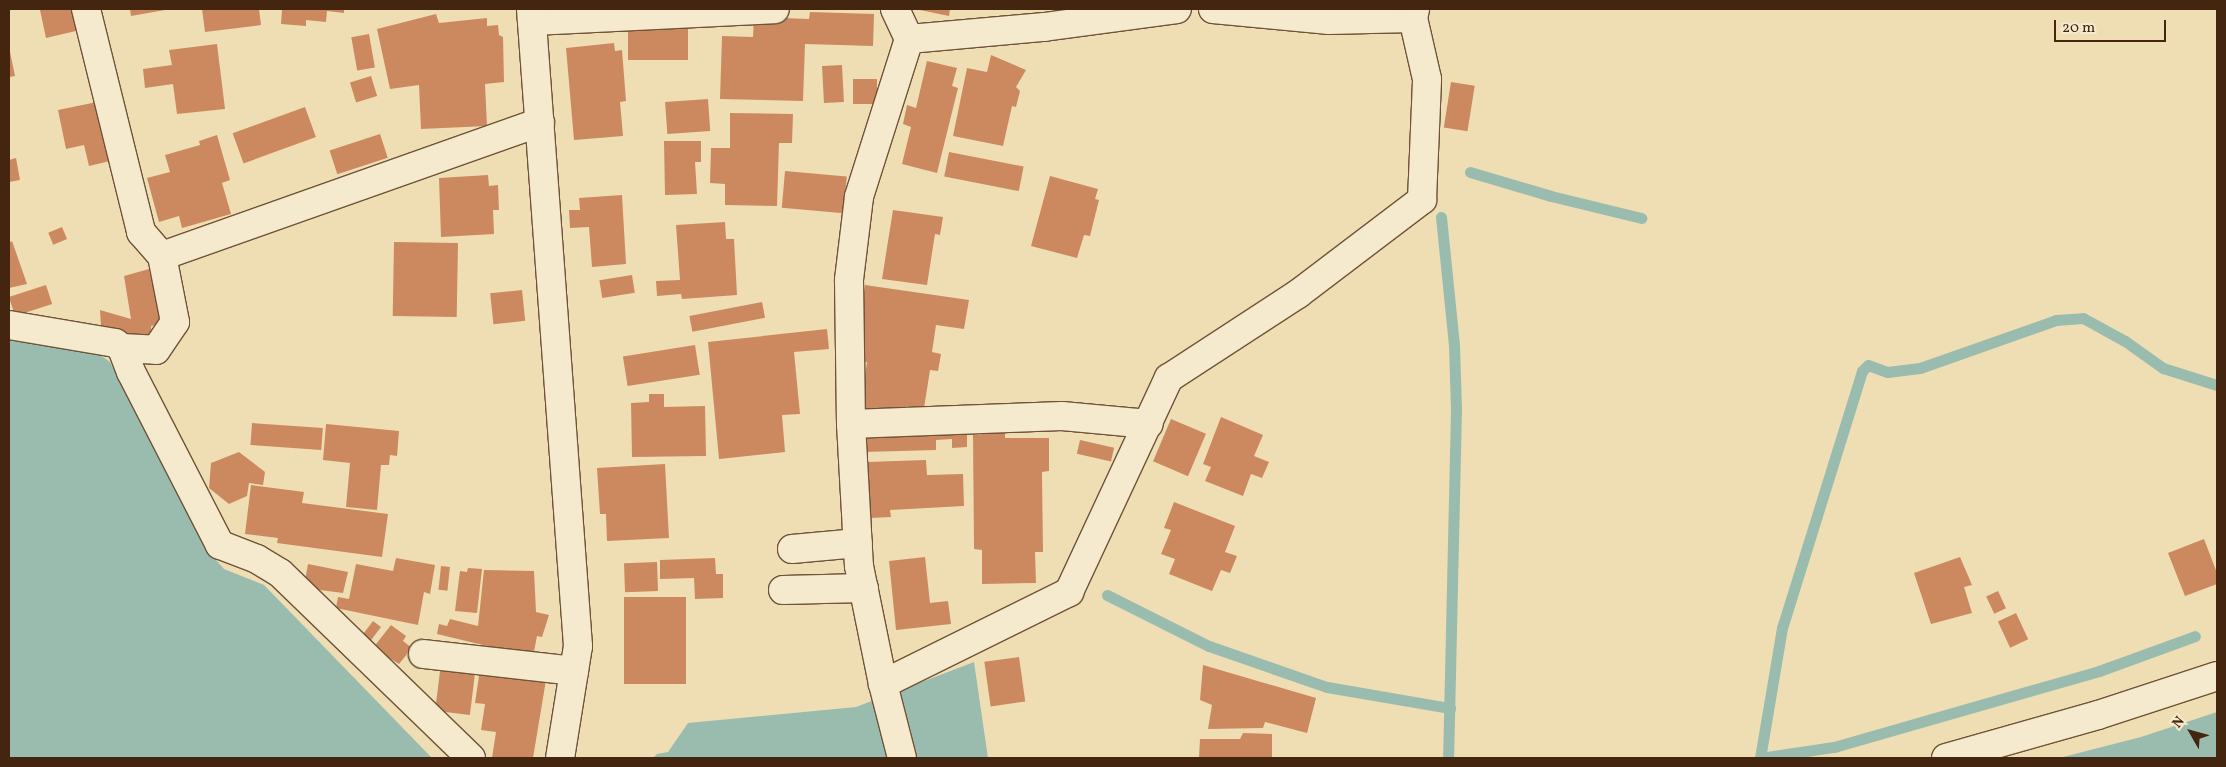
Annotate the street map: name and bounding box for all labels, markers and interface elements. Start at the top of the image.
scale bar [2056,10,2168,42]
text: 20 m [2062,18,2095,39]
north arrow [2166,707,2216,757]
text: N [2168,713,2189,732]

